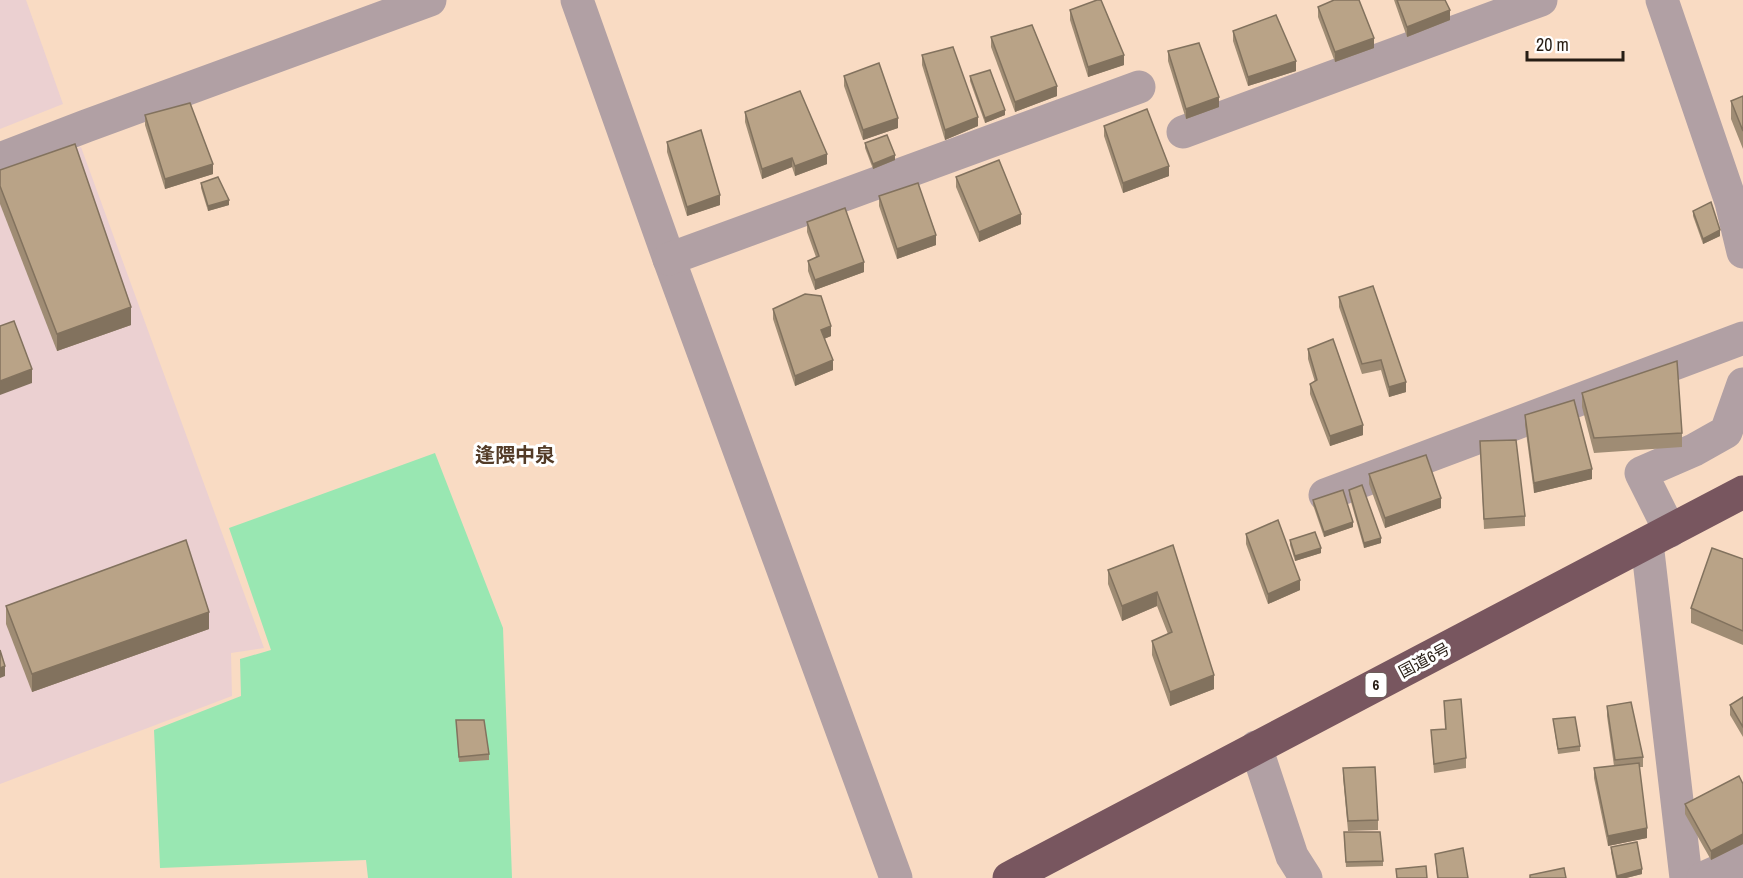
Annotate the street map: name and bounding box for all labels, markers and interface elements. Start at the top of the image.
scale bar [1527,24,1623,62]
text: 20 m [1536,32,1569,57]
district label: 逢隈中泉 [475,441,555,468]
street label: 国道6号 [1394,637,1454,683]
road number: 6 [1366,673,1386,697]

